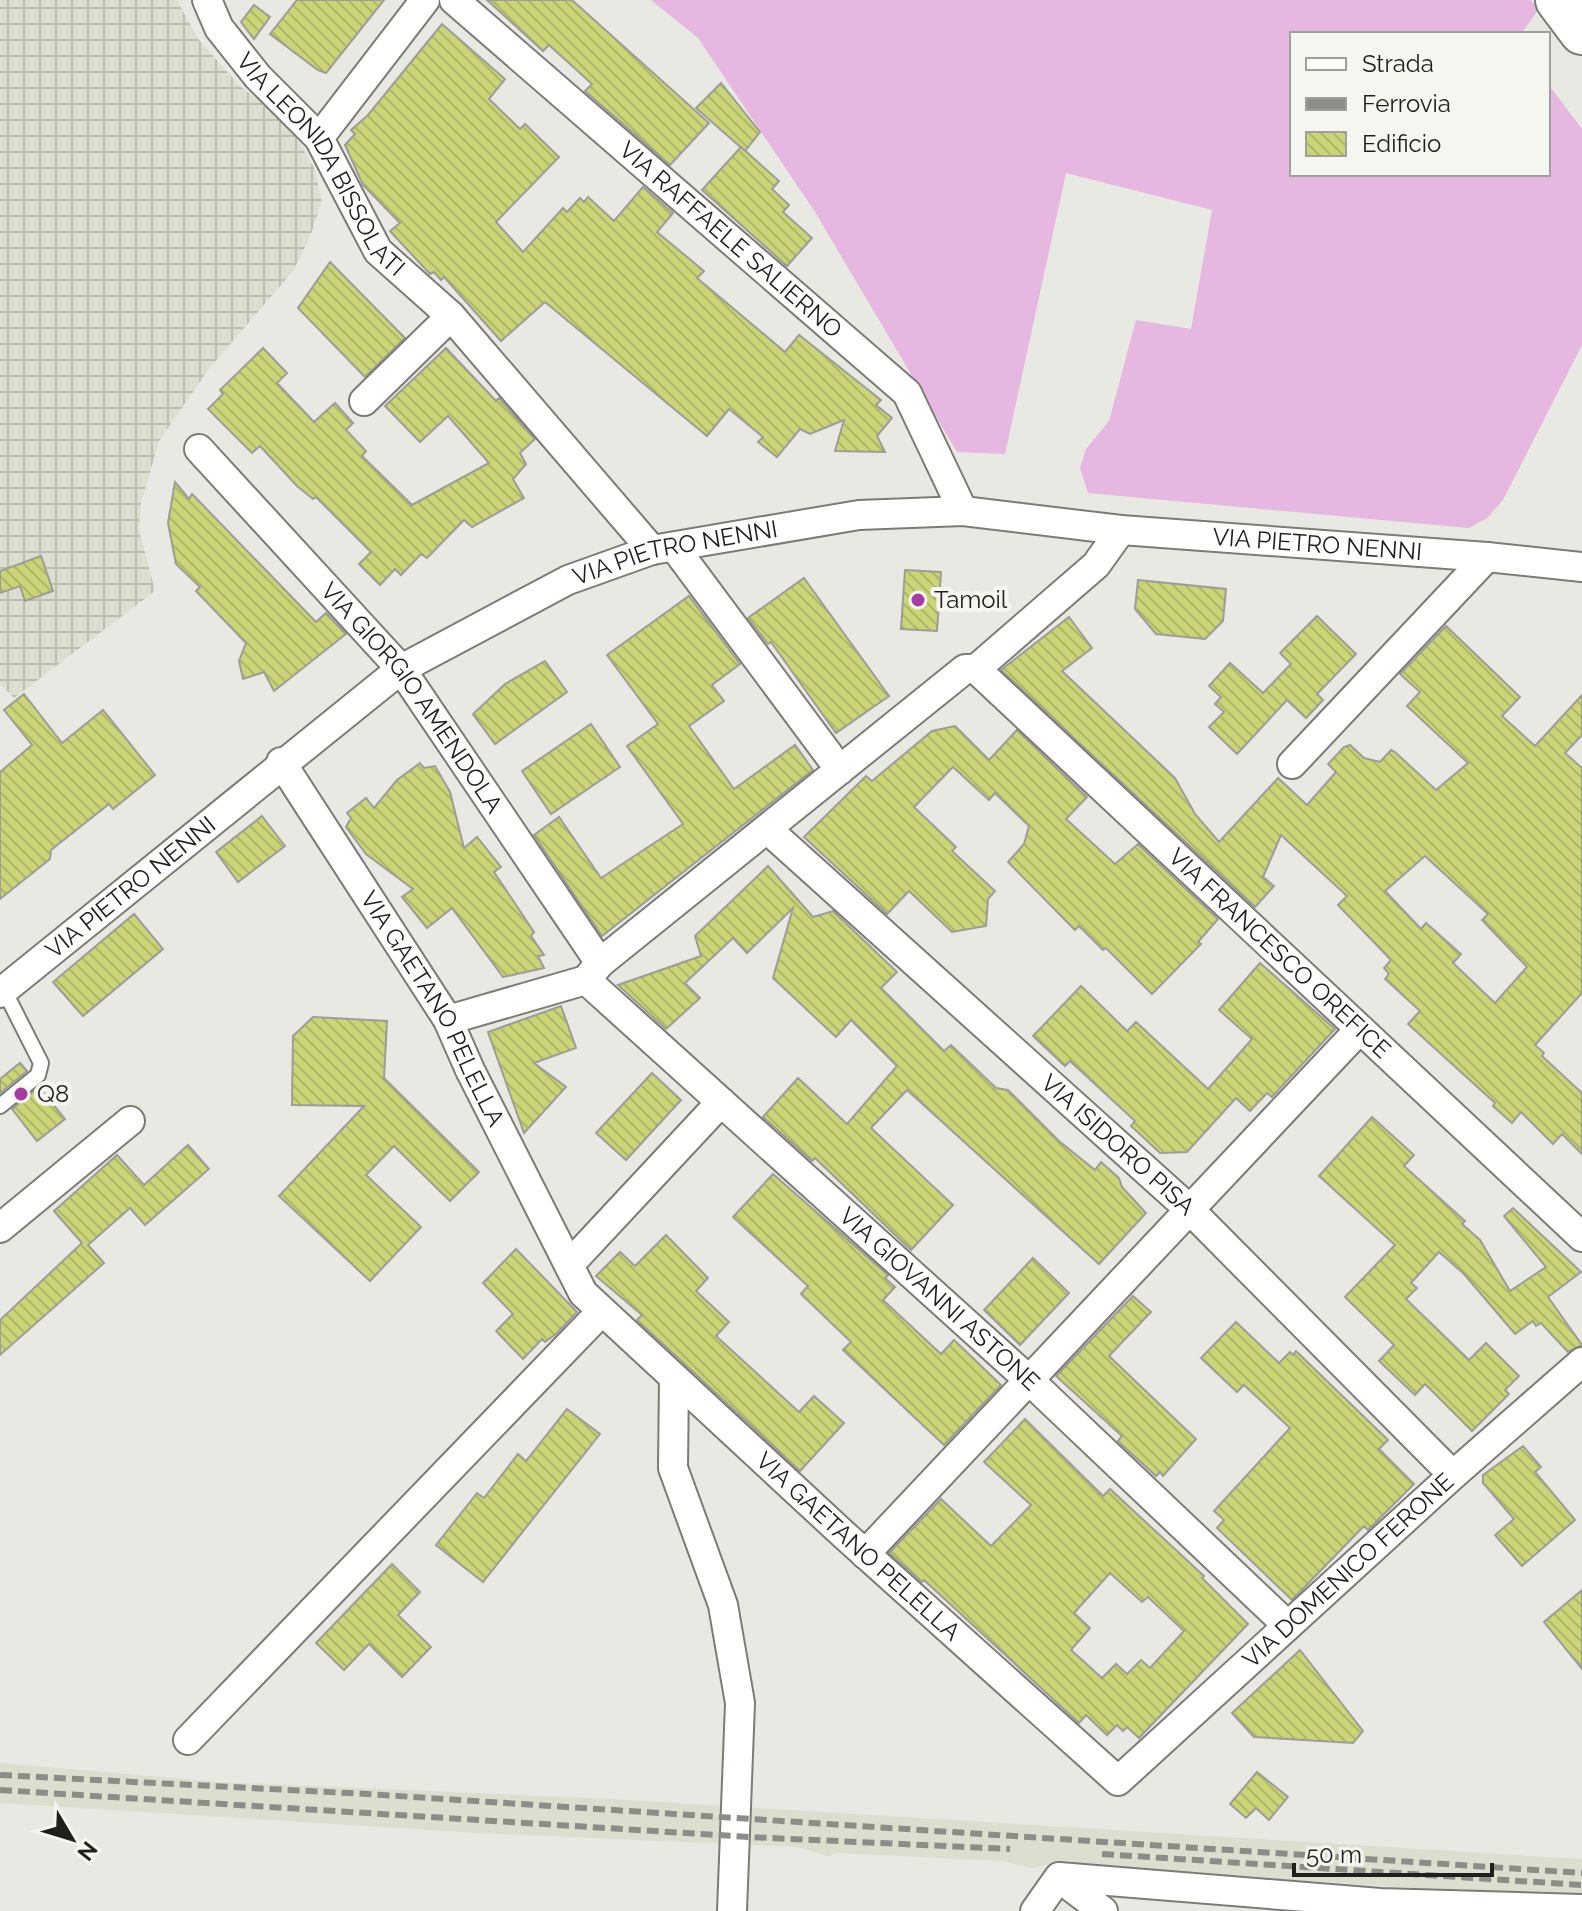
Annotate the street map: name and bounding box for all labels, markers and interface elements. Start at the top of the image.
legend [1290,32,1550,176]
street label: VIA LEONIDA BISSOLATI [230,47,411,282]
text: Strada [1362,49,1434,78]
text: Ferrovia [1362,89,1451,118]
text: Edificio [1362,129,1441,158]
street label: VIA RAFFAELE SALIERNO [613,135,848,344]
street label: VIA PIETRO NENNI [569,514,780,591]
street label: VIA PIETRO NENNI [1212,522,1423,566]
street label: VIA GIORGIO AMENDOLA [315,576,509,818]
place label: Tamoil [934,585,1008,614]
marker: Tamoil [909,591,927,609]
street label: VIA PIETRO NENNI [40,810,221,964]
street label: VIA FRANCESCO OREFICE [1163,842,1397,1064]
street label: VIA GAETANO PELELLA [354,886,511,1131]
street label: VIA ISIDORO PISA [1035,1068,1201,1221]
place label: Q8 [37,1079,69,1108]
marker: Q8 [12,1085,30,1103]
street label: VIA GIOVANNI ASTONE [834,1201,1046,1396]
street label: VIA GAETANO PELELLA [750,1446,967,1646]
street label: VIA DOMENICO FERONE [1237,1467,1459,1674]
north arrow [32,1799,112,1879]
scale bar [1294,1827,1492,1877]
text: N [72,1837,103,1866]
text: 50 m [1306,1840,1362,1869]

